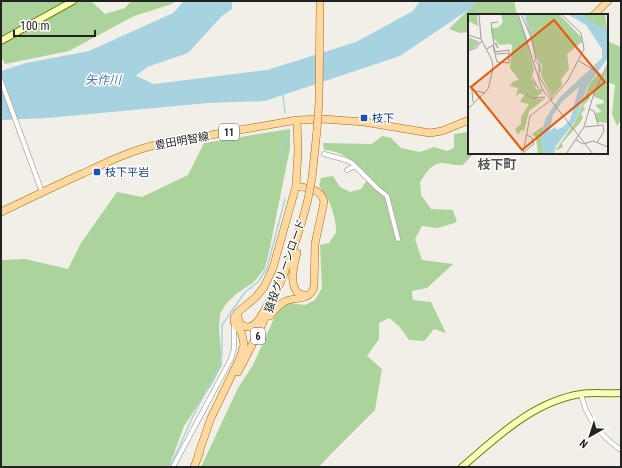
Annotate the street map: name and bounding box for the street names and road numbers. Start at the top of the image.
road number: 11 [219,124,239,140]
street label: 豊田明智線 [154,130,210,152]
street label: 猿投グリーンロード [262,218,308,314]
road number: 6 [251,328,265,344]

